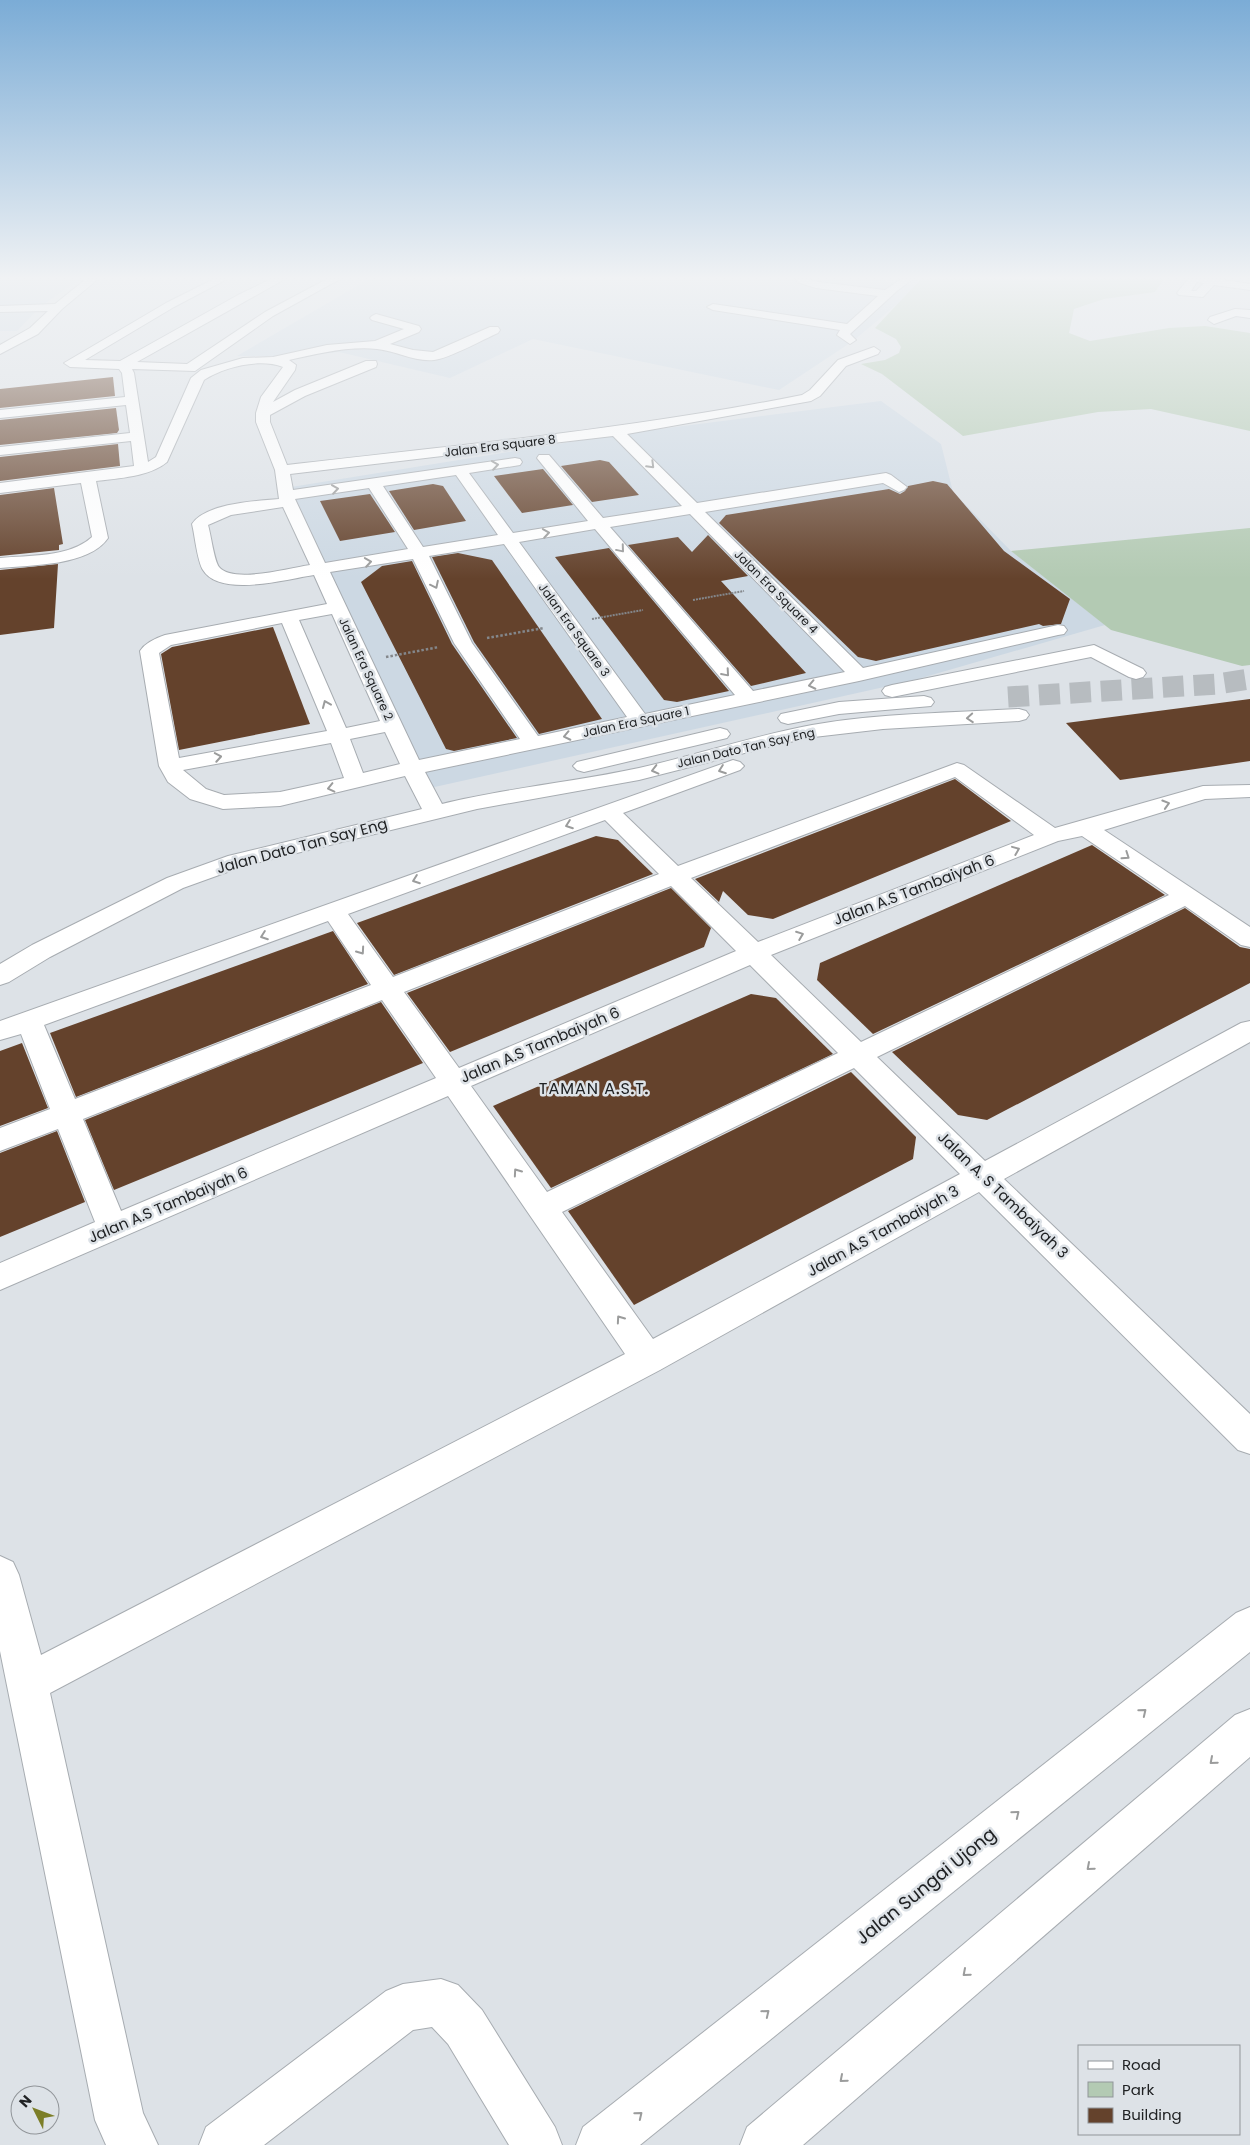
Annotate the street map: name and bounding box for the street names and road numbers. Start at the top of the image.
street label: Jalan Era Square 8 [443,430,557,461]
street label: Jalan Era Square 4 [731,546,822,638]
street label: Jalan Era Square 3 [535,580,614,680]
street label: Jalan Era Square 2 [335,615,398,723]
street label: Jalan Era Square 1 [581,702,691,741]
street label: Jalan Dato Tan Say Eng [675,723,816,772]
street label: Jalan Dato Tan Say Eng [214,813,390,878]
street label: Jalan A.S Tambaiyah 6 [830,849,997,930]
street label: Jalan A.S Tambaiyah 6 [457,1001,623,1088]
street label: Jalan A. S Tambaiyah 3 [933,1127,1073,1263]
street label: Jalan A.S Tambaiyah 6 [85,1161,251,1248]
street label: Jalan A.S Tambaiyah 3 [803,1180,962,1281]
street label: Jalan Sungai Ujong [850,1821,1001,1950]

